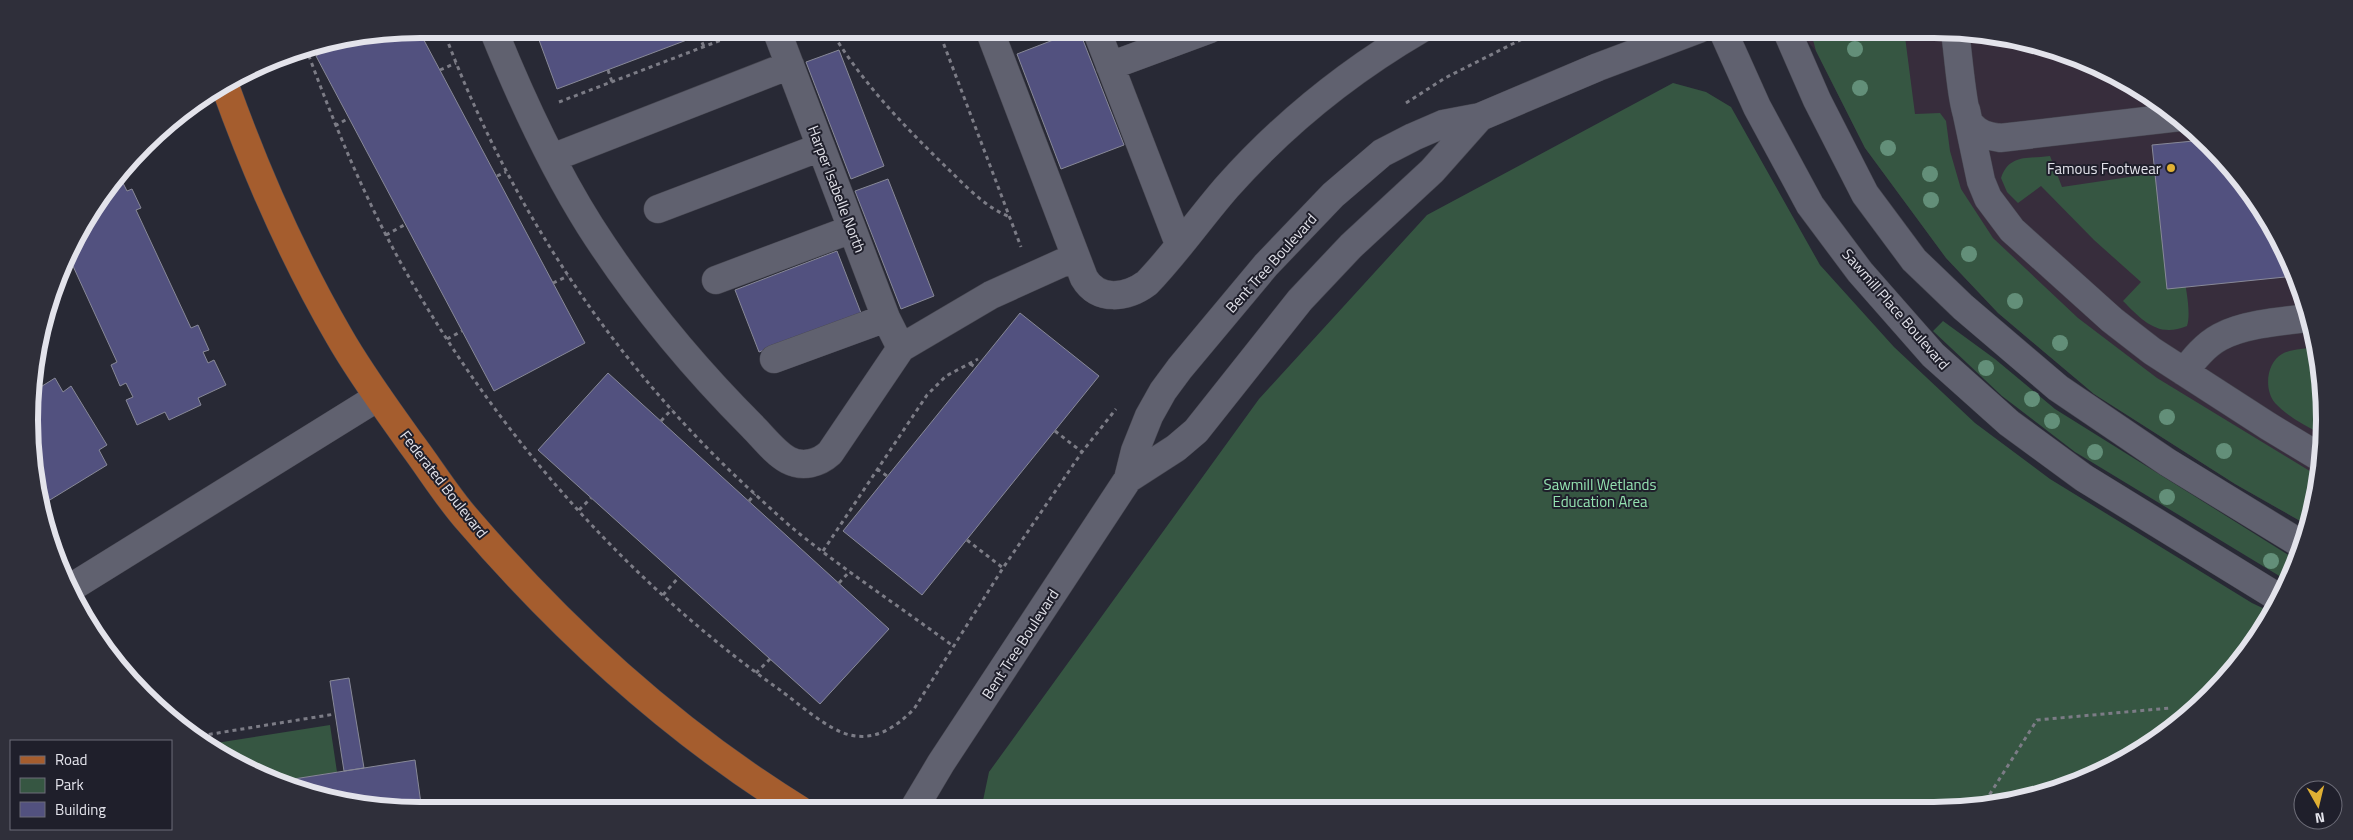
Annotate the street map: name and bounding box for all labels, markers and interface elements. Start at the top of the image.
street label: Harper Isabelle North [802,122,872,256]
place label: Famous Footwear [2047,157,2161,180]
marker: Famous Footwear [2165,162,2177,174]
street label: Bent Tree Boulevard [1220,208,1322,318]
street label: Sawmill Place Boulevard [1837,243,1955,375]
street label: Federated Boulevard [395,425,493,543]
park label: Sawmill Wetlands Education Area [1544,473,1656,513]
street label: Bent Tree Boulevard [976,584,1064,704]
legend [10,740,172,830]
text: Road [55,748,87,771]
text: Park [55,773,84,796]
north arrow [2293,780,2343,830]
text: Building [55,798,106,821]
text: N [2314,807,2326,829]

